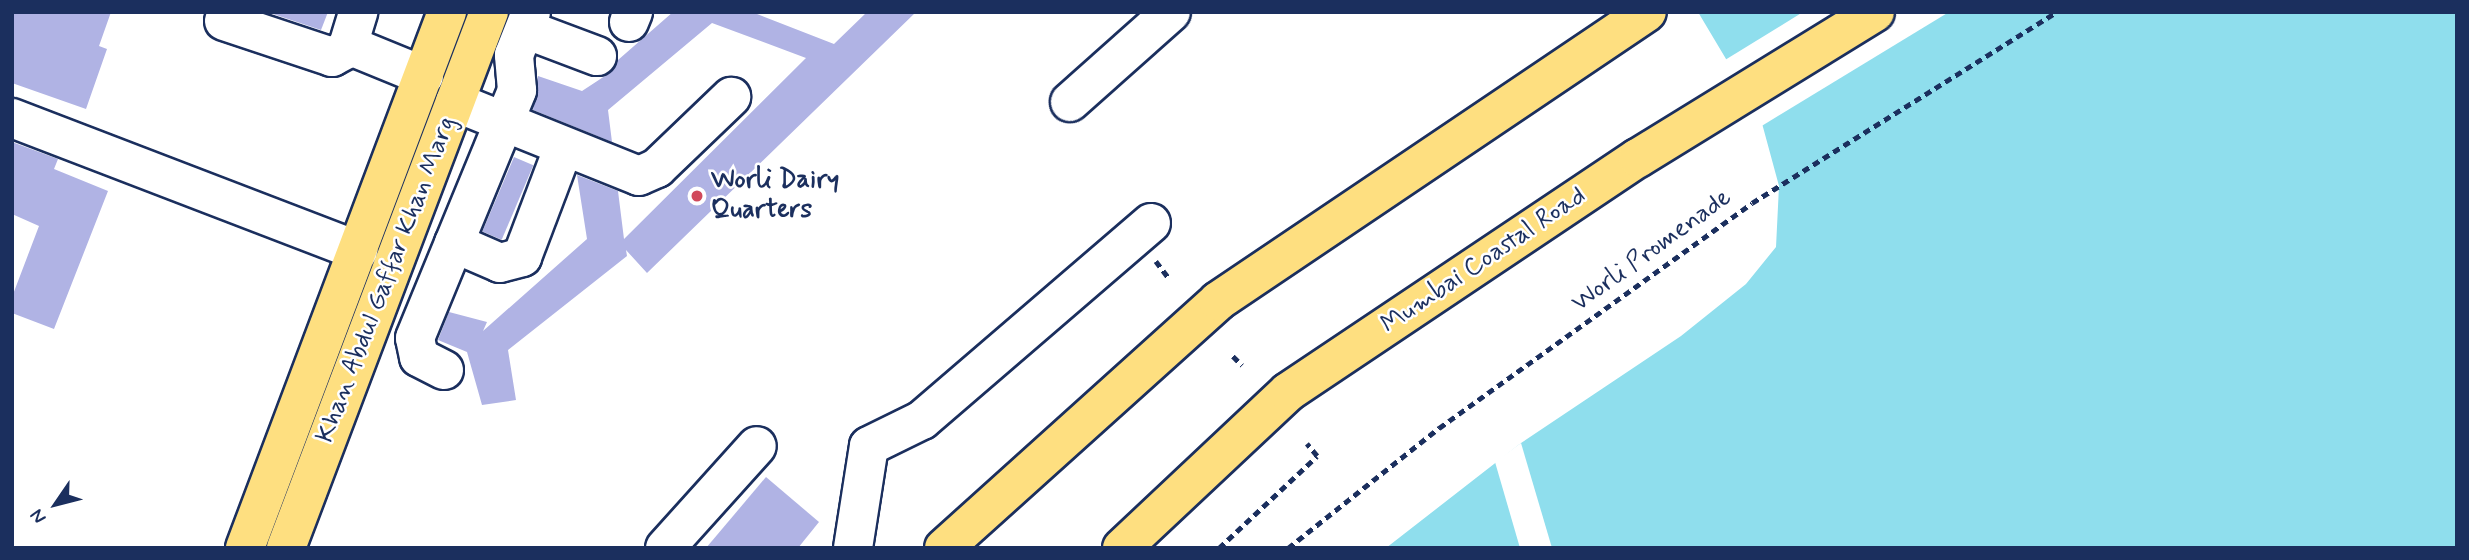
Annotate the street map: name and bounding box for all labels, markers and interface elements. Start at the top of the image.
street label: Khan Abdul Gaffar Khan Marg [310,111,464,449]
place label: Worli Dairy Quarters [711,165,839,227]
street label: Mumbai Coastal Road [1377,182,1591,340]
street label: Worli Promenade [1566,183,1738,319]
marker: Worli Dairy Quarters [689,188,705,204]
north arrow [21,469,91,539]
text: N [25,504,52,529]

